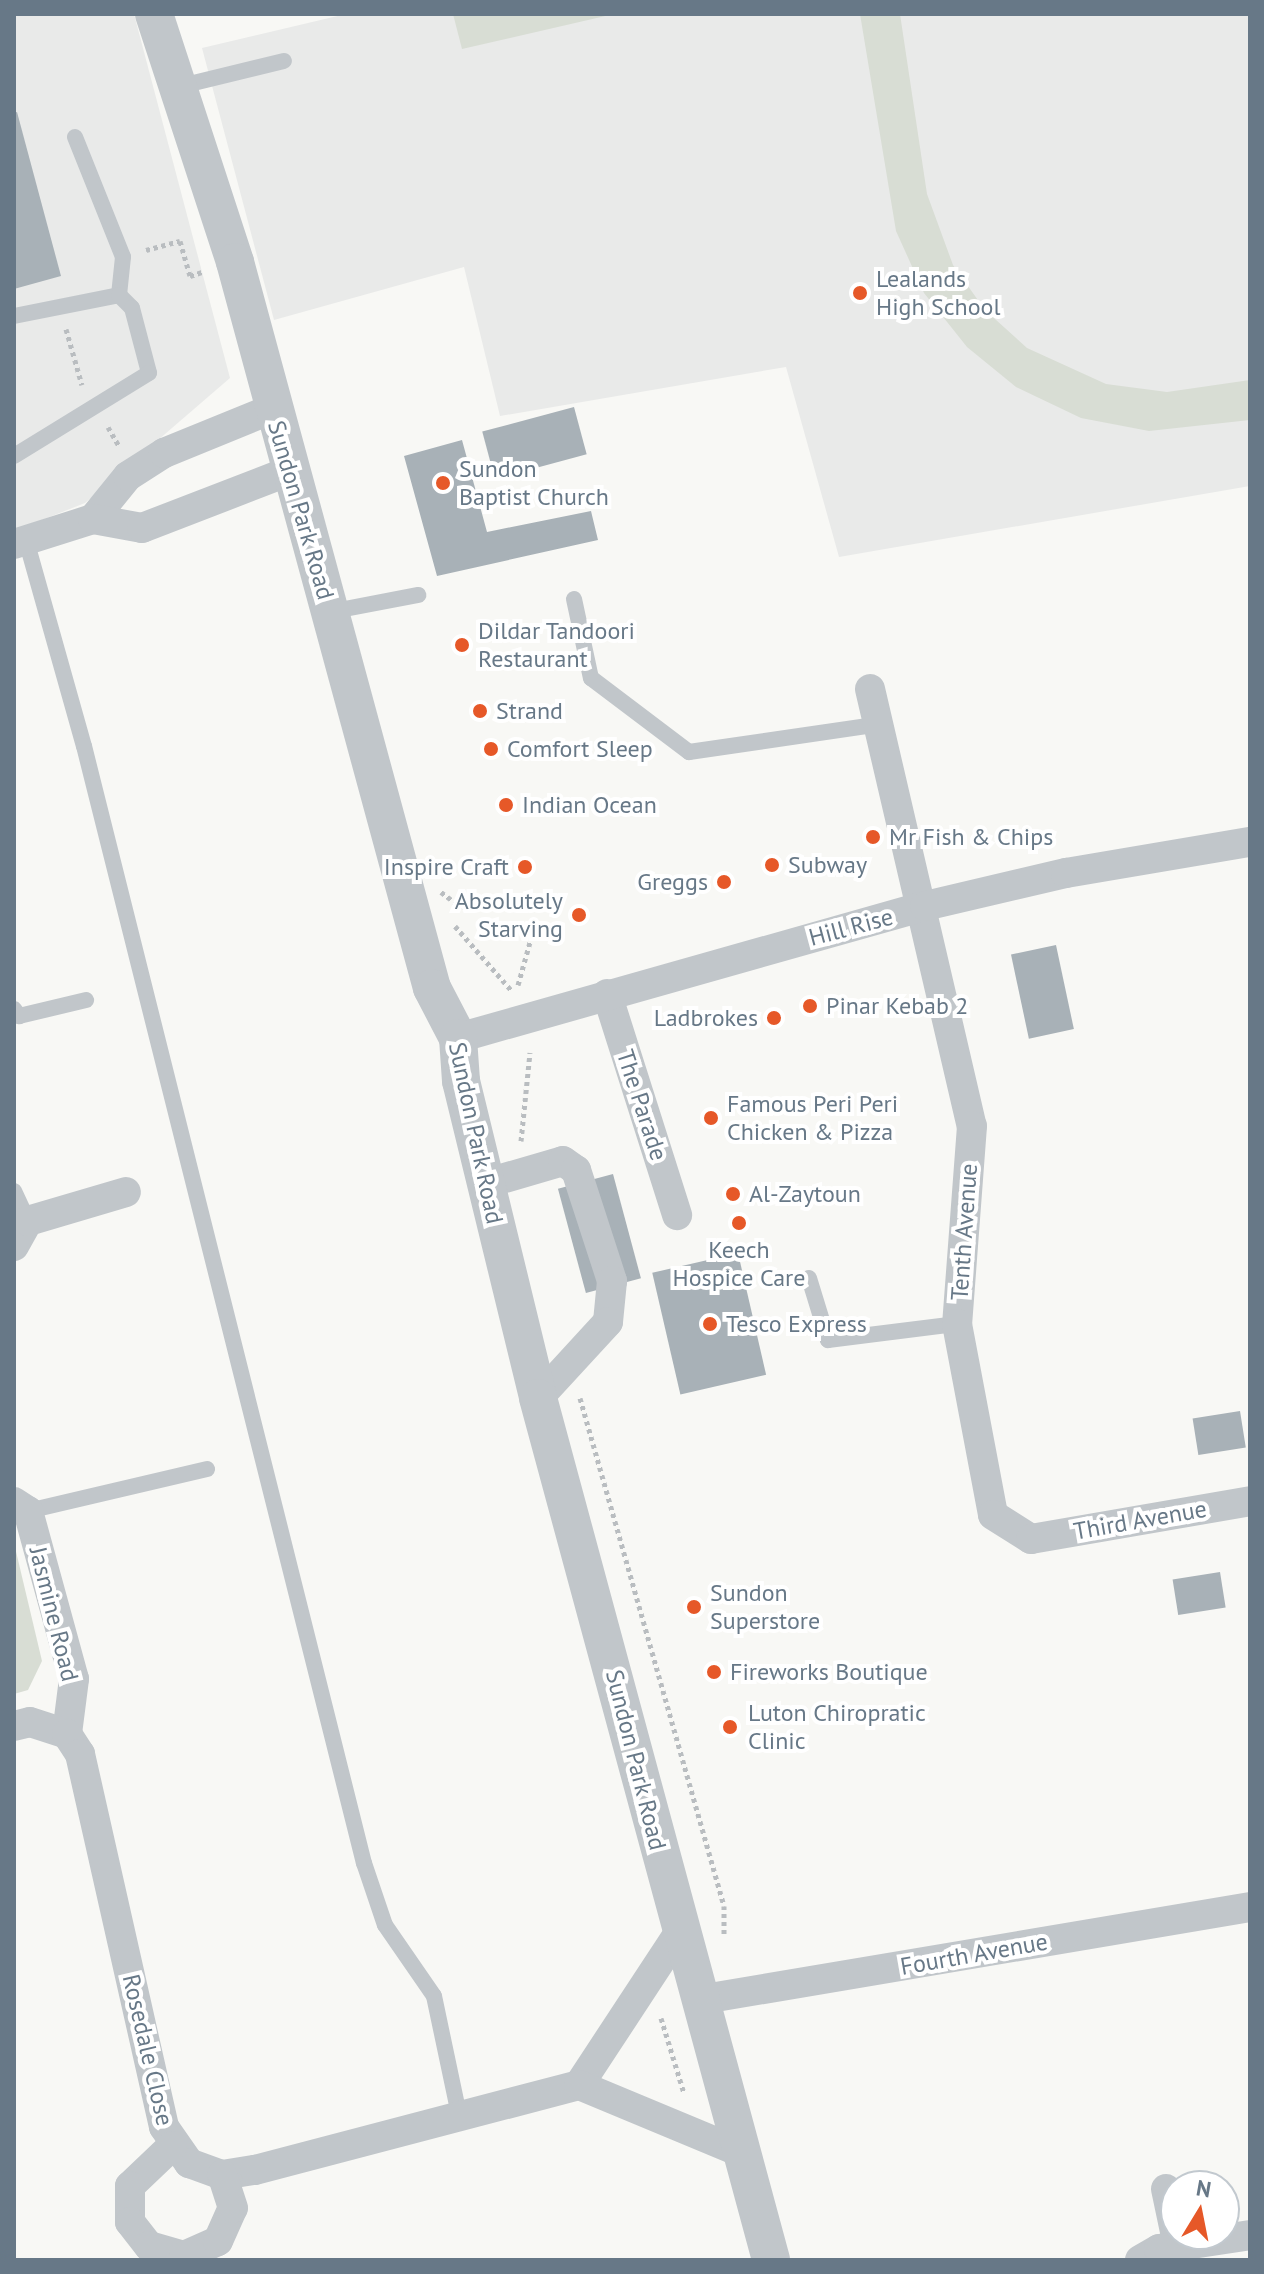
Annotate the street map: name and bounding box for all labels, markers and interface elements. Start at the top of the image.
place label: Lealands High School [876,265,1000,321]
marker: Lealands High School [851,284,869,302]
street label: Sundon Park Road [262,417,340,603]
place label: Sundon Baptist Church [459,455,609,511]
marker: Sundon Baptist Church [434,474,452,492]
place label: Dildar Tandoori Restaurant [478,617,636,673]
marker: Dildar Tandoori Restaurant [453,636,471,654]
place label: Strand [496,697,563,725]
marker: Strand [471,702,489,720]
place label: Comfort Sleep [507,735,653,763]
marker: Comfort Sleep [482,740,500,758]
place label: Indian Ocean [522,791,657,819]
marker: Indian Ocean [497,796,515,814]
place label: Mr Fish & Chips [889,823,1053,851]
marker: Mr Fish & Chips [864,828,882,846]
place label: Subway [788,851,867,879]
place label: Inspire Craft [384,853,509,881]
marker: Subway [763,856,781,874]
marker: Inspire Craft [516,858,534,876]
place label: Greggs [637,868,708,896]
marker: Greggs [715,873,733,891]
place label: Absolutely Starving [455,887,563,943]
street label: Hill Rise [806,902,896,952]
marker: Absolutely Starving [570,906,588,924]
place label: Pinar Kebab 2 [826,992,968,1020]
marker: Pinar Kebab 2 [801,997,819,1015]
place label: Ladbrokes [654,1004,758,1032]
marker: Ladbrokes [765,1009,783,1027]
street label: Sundon Park Road [443,1039,509,1227]
street label: The Parade [611,1046,673,1164]
place label: Famous Peri Peri Chicken & Pizza [727,1090,898,1146]
marker: Famous Peri Peri Chicken & Pizza [702,1109,720,1127]
street label: Tenth Avenue [945,1162,983,1302]
place label: Al-Zaytoun [749,1180,861,1208]
marker: Al-Zaytoun [724,1185,742,1203]
marker: Keech Hospice Care [730,1214,748,1232]
place label: Keech Hospice Care [673,1236,805,1292]
place label: Tesco Express [726,1310,867,1338]
marker: Tesco Express [701,1315,719,1333]
street label: Third Avenue [1071,1494,1209,1546]
street label: Jasmine Road [23,1544,85,1684]
place label: Sundon Superstore [710,1579,820,1635]
marker: Sundon Superstore [685,1598,703,1616]
place label: Fireworks Boutique [730,1658,928,1686]
marker: Fireworks Boutique [705,1663,723,1681]
street label: Sundon Park Road [600,1667,672,1853]
place label: Luton Chiropratic Clinic [748,1699,926,1755]
marker: Luton Chiropratic Clinic [719,1716,741,1738]
street label: Fourth Avenue [898,1927,1050,1981]
street label: Rosedale Close [117,1971,179,2129]
north arrow [1160,2170,1240,2250]
text: N [1194,2173,1213,2203]

